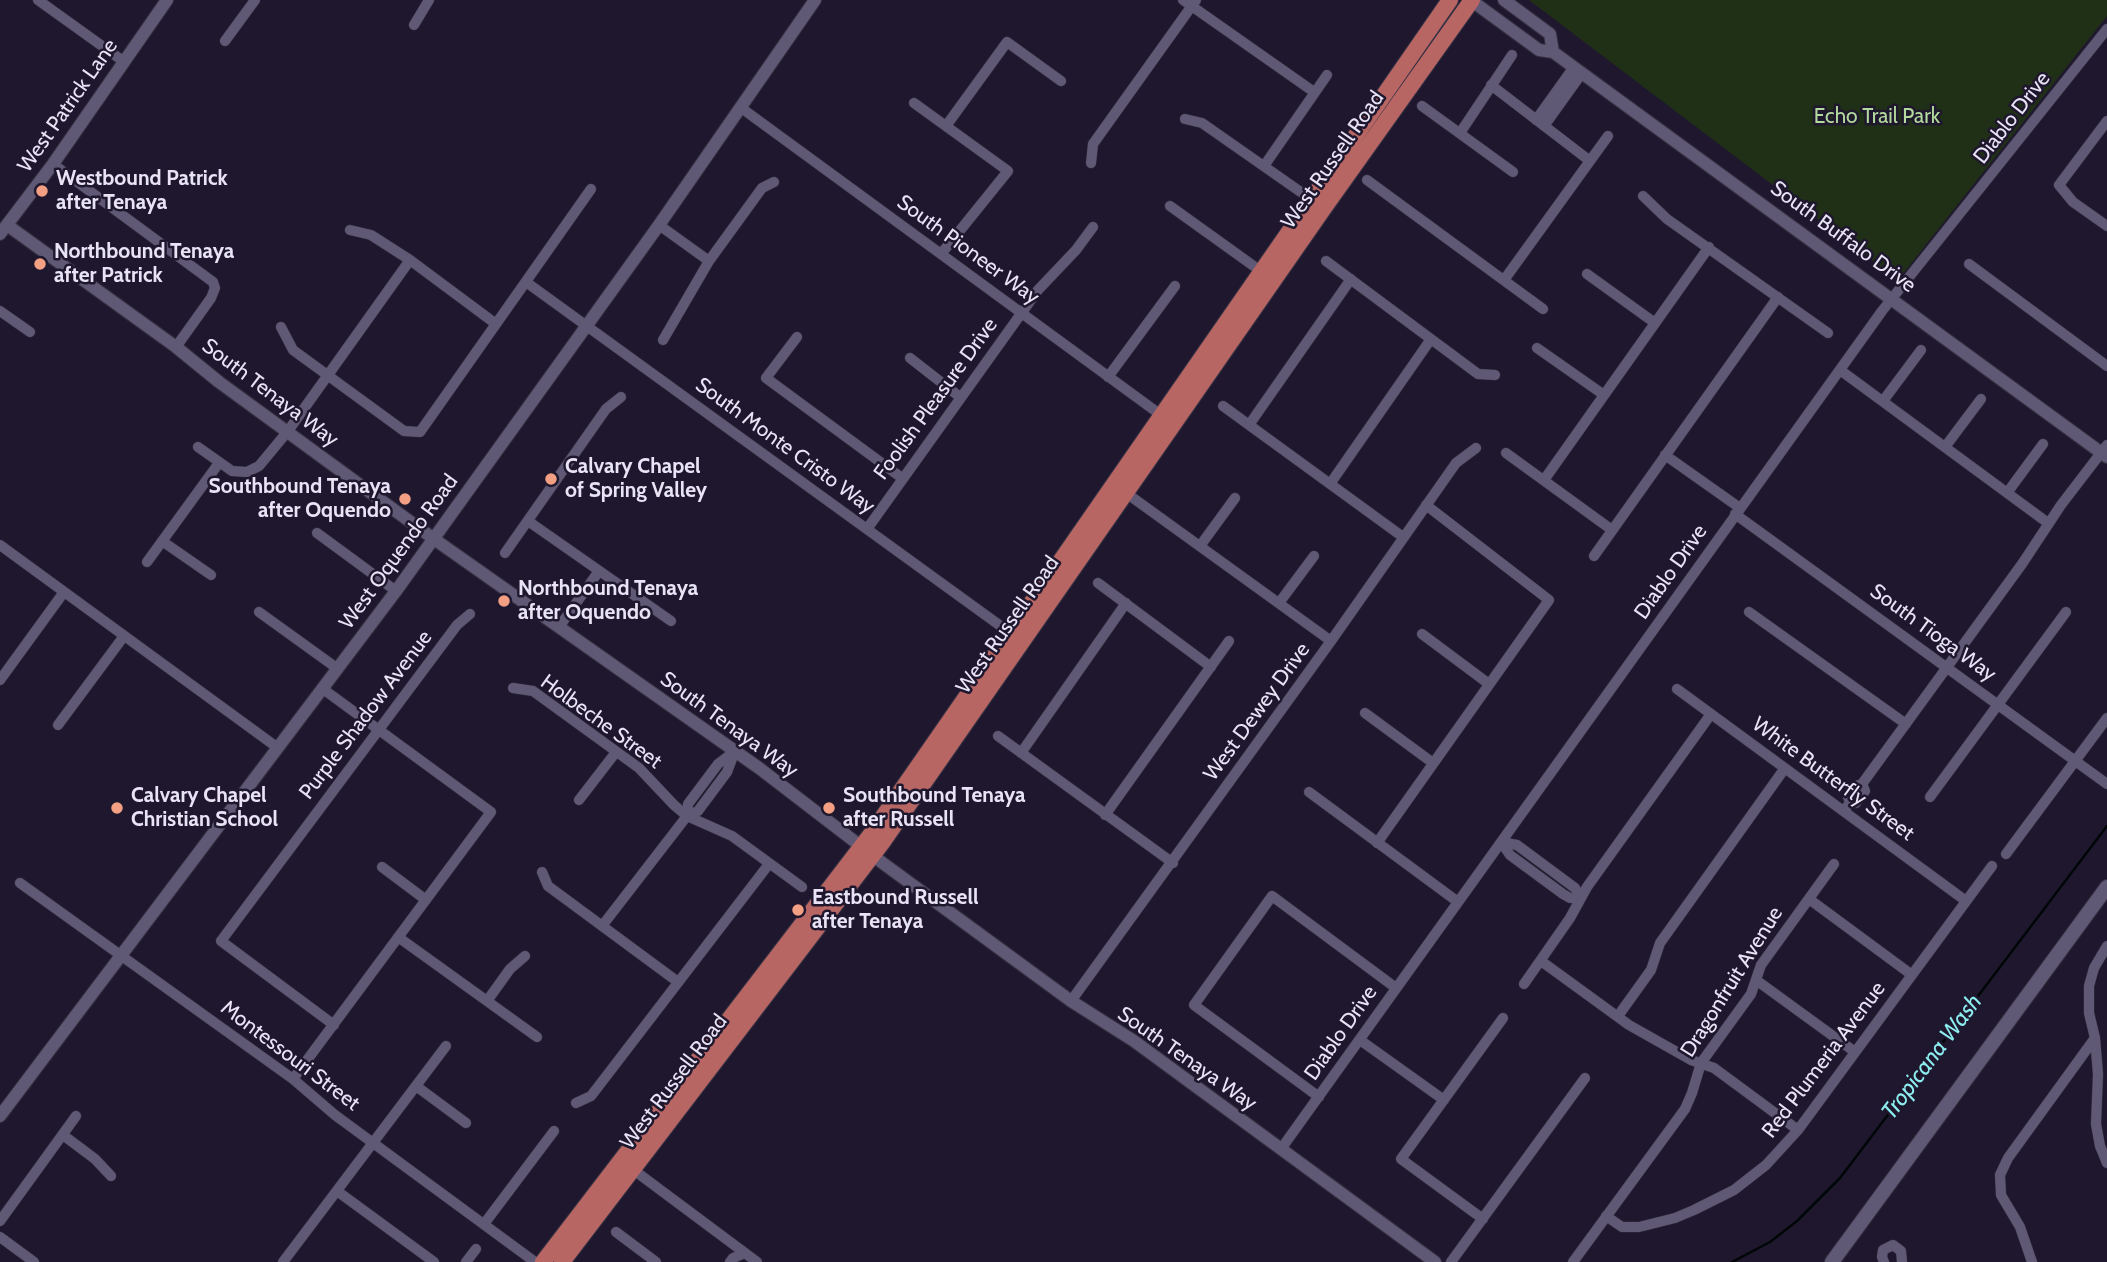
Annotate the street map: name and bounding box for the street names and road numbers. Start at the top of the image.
street label: West Patrick Lane [13,35,123,177]
street label: Diablo Drive [1968,67,2056,169]
street label: West Russell Road [1276,86,1390,234]
street label: South Buffalo Drive [1765,176,1921,298]
street label: South Pioneer Way [892,190,1044,310]
street label: Foolish Pleasure Drive [869,313,1003,485]
street label: South Tenaya Way [197,334,343,452]
street label: South Monte Cristo Way [690,372,880,520]
street label: West Oquendo Road [334,470,464,634]
street label: Diablo Drive [1629,520,1713,624]
street label: West Russell Road [951,551,1065,699]
street label: South Tioga Way [1865,579,2001,687]
street label: Purple Shadow Avenue [294,626,438,804]
street label: West Dewey Drive [1198,638,1316,786]
street label: South Tenaya Way [655,667,803,783]
street label: Holbeche Street [535,670,667,774]
street label: White Butterfly Street [1747,712,1919,846]
street label: Dragonfruit Avenue [1676,902,1788,1062]
street label: Red Plumeria Avenue [1757,977,1891,1143]
street label: Diablo Drive [1299,981,1383,1085]
street label: Montessouri Street [216,996,364,1116]
street label: South Tenaya Way [1112,1002,1262,1116]
street label: West Russell Road [615,1010,733,1154]

